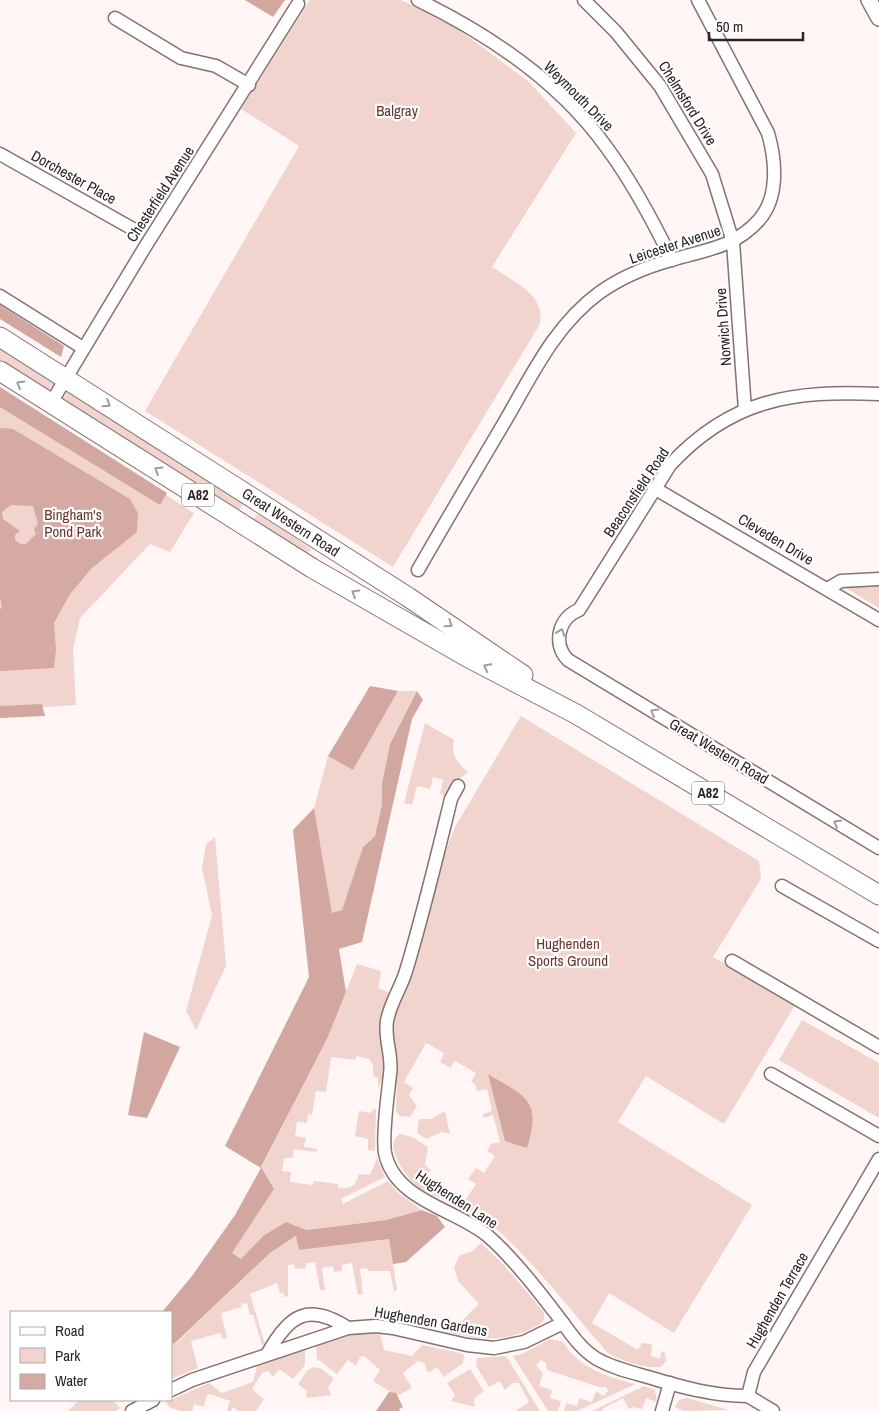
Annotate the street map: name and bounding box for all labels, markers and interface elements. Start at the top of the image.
scale bar [709,10,803,42]
text: 50 m [716,16,743,37]
street label: Weymouth Drive [539,56,619,136]
street label: Chelmsford Drive [654,57,722,149]
park label: Balgray [376,100,419,121]
street label: Chesterfield Avenue [121,142,199,246]
street label: Dorchester Place [28,145,120,209]
street label: Leicester Avenue [627,219,723,269]
street label: Norwich Drive [710,287,736,367]
one-way arrow [17,380,26,390]
one-way arrow [101,398,110,407]
street label: Beaconsfield Road [598,443,674,541]
one-way arrow [154,467,163,476]
street label: Great Western Road [238,483,344,561]
road number: A82 [182,484,214,506]
park label: Bingham's Pond Park [44,504,103,542]
street label: Cleveden Drive [734,508,818,570]
one-way arrow [351,590,360,600]
one-way arrow [444,617,453,627]
one-way arrow [555,628,565,637]
one-way arrow [483,663,492,673]
one-way arrow [650,708,659,718]
street label: Great Western Road [665,713,773,789]
road number: A82 [692,781,724,804]
one-way arrow [834,820,843,830]
park label: Hughenden Sports Ground [528,933,608,971]
street label: Hughenden Lane [412,1164,502,1234]
street label: Hughenden Terrace [741,1248,813,1352]
street label: Hughenden Gardens [373,1301,489,1341]
legend [10,1311,172,1401]
text: Road [55,1320,84,1341]
text: Park [55,1345,81,1366]
text: Water [55,1370,87,1391]

